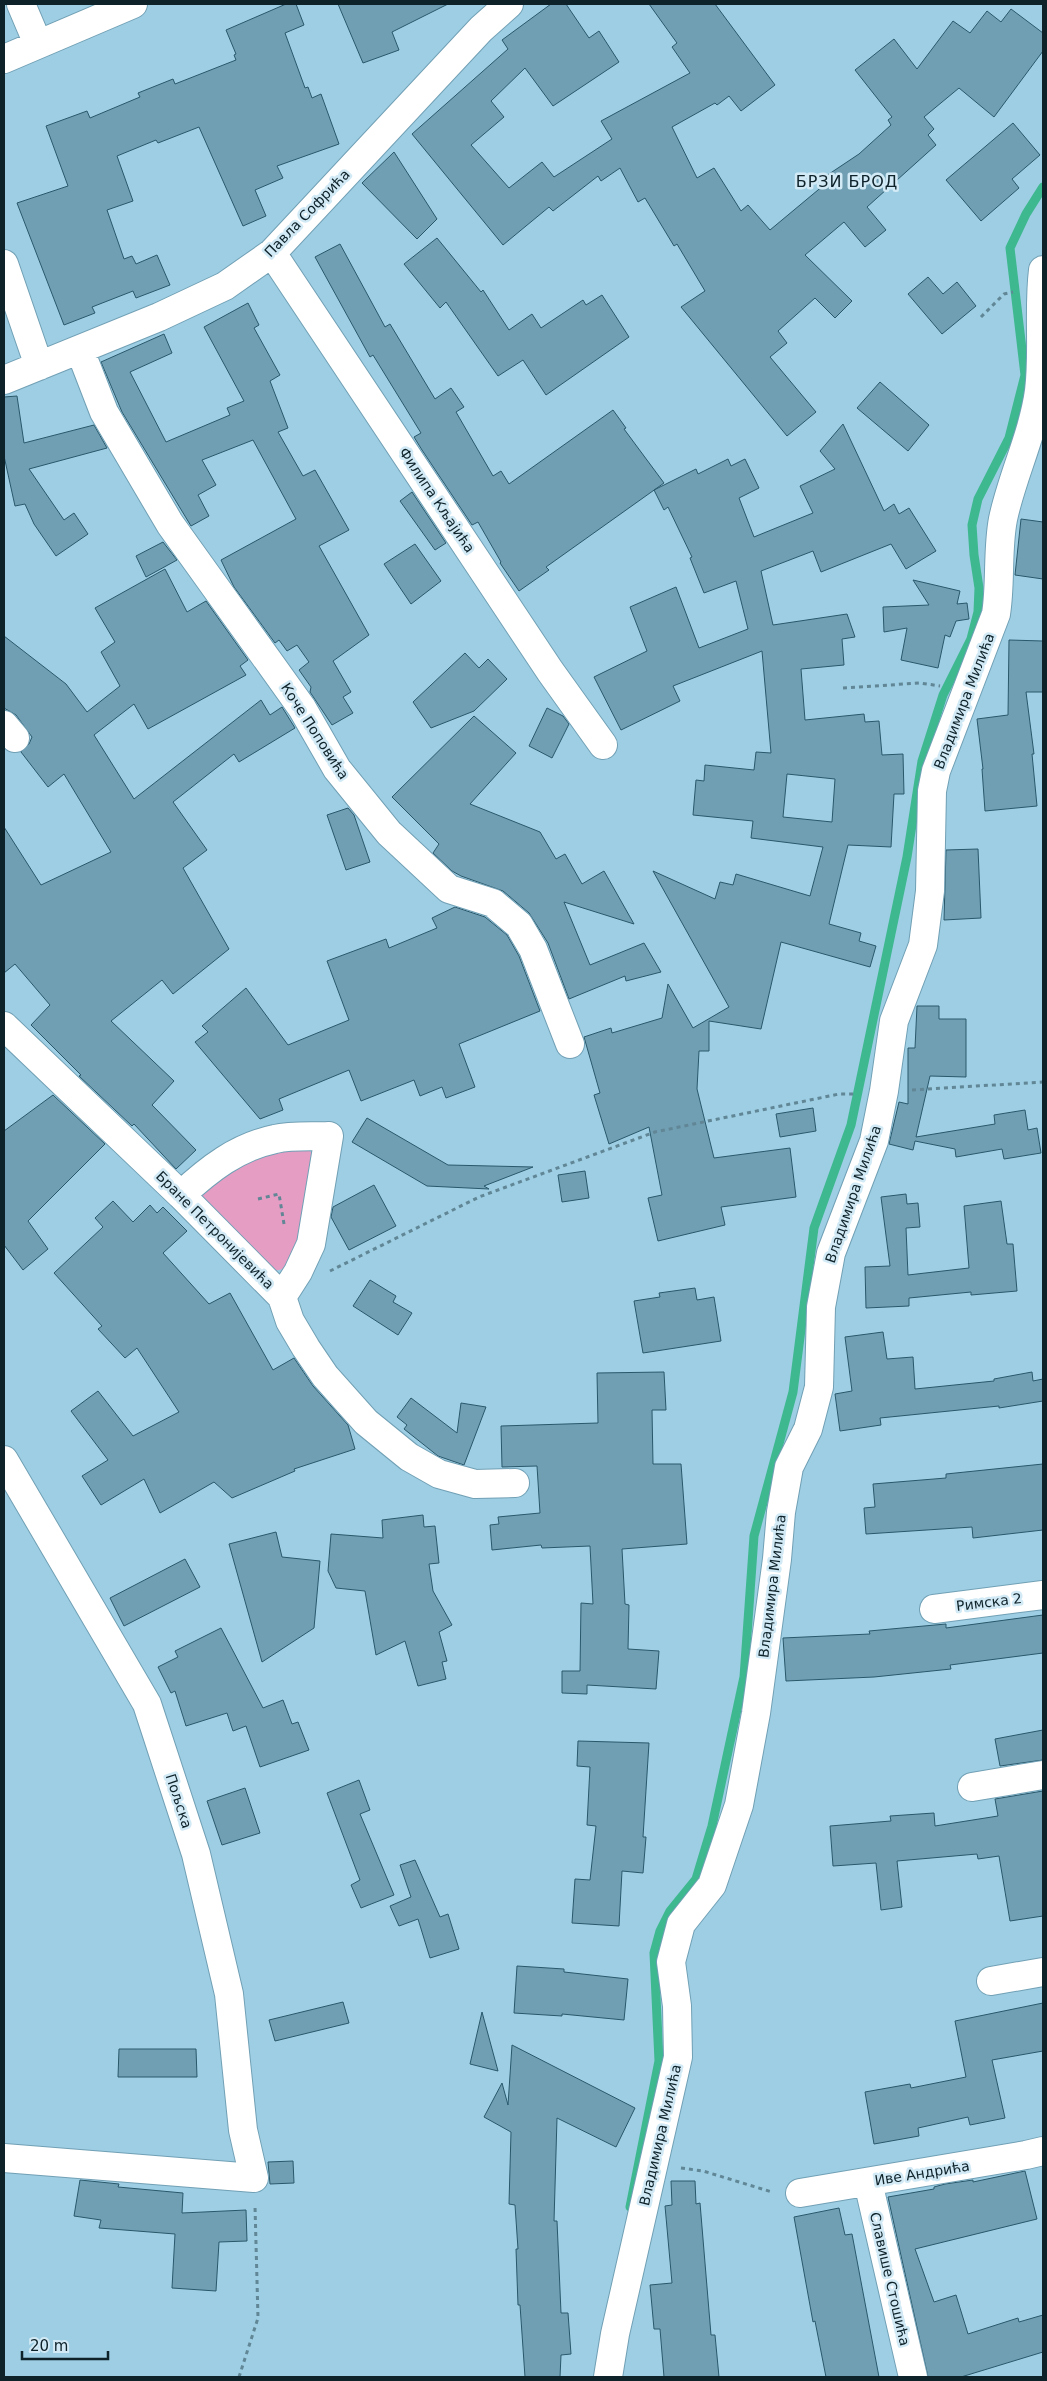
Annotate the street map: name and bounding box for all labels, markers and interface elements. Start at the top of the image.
street label: Павла Софрића [261,166,353,260]
district label: БРЗИ БРОД [796,172,898,191]
street label: Филипа Кљајића [396,444,478,556]
street label: Владимира Милића [931,631,997,771]
street label: Коче Поповића [278,680,352,782]
street label: Владимира Милића [822,1123,884,1265]
street label: Бране Петронијевића [153,1168,277,1292]
street label: Владимира Милића [755,1513,789,1659]
street label: Римска 2 [955,1590,1023,1614]
street label: Пољска [163,1772,195,1830]
street label: Владимира Милића [636,2063,684,2207]
street label: Иве Андрића [873,2158,971,2188]
street label: Славише Стошића [867,2211,913,2347]
scale bar [22,2328,109,2360]
text: 20 m [30,2337,68,2355]

